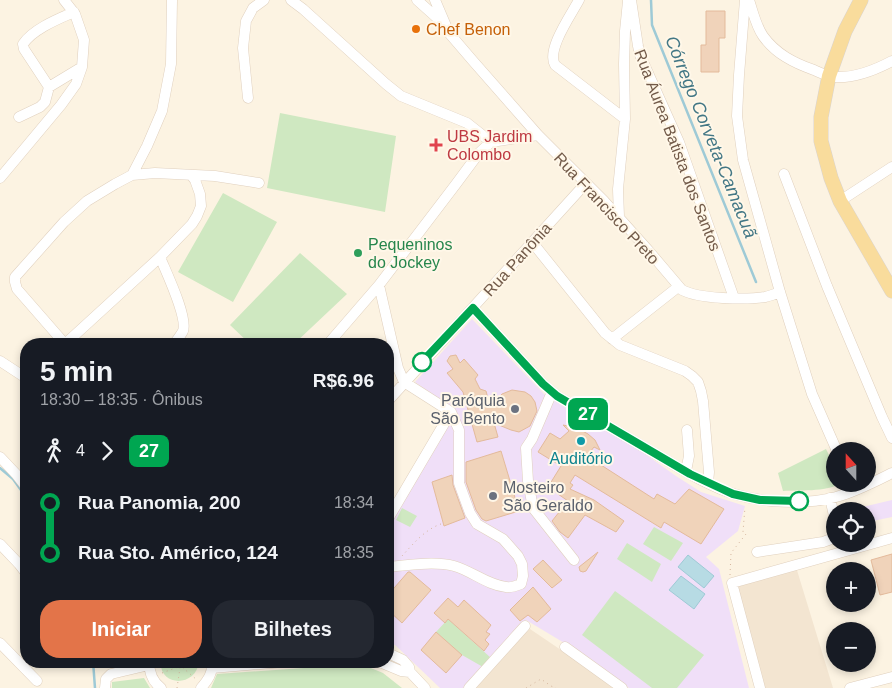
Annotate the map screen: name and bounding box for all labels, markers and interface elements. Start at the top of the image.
place label: Chef Benon [426,21,511,38]
marker: Chef Benon [410,23,422,35]
water label: Córrego Corveta-Camacuã [661,33,761,241]
street label: Rua Áurea Batista dos Santos [631,47,725,253]
place label: UBS Jardim Colombo [447,128,532,163]
marker: UBS Jardim Colombo [429,138,443,152]
street label: Rua Francisco Preto [551,149,663,268]
street label: Rua Panônia [480,219,555,299]
place label: Pequeninos do Jockey [368,236,453,271]
marker: Pequeninos do Jockey [352,247,364,259]
unlabelled marker [412,352,432,372]
text: 5 min [40,356,113,387]
text: R$6.96 [313,370,374,391]
text: 18:30 – 18:35 · Ônibus [40,391,203,408]
place label: Paróquia São Bento [430,392,505,427]
line badge: 27 [566,398,610,430]
marker: Paróquia São Bento [509,403,521,415]
text: 27 [578,404,598,424]
marker: Auditório [575,435,587,447]
icon: walk [40,437,68,465]
icon: forward [93,437,121,465]
text: 27 [139,441,159,461]
text: 4 [76,442,85,459]
north arrow [826,442,876,492]
map controls [826,442,876,672]
place label: Auditório [549,450,613,467]
place label: Mosteiro São Geraldo [503,479,593,514]
marker: Mosteiro São Geraldo [487,490,499,502]
unlabelled marker [789,491,809,511]
text: Rua Panomia, 200 [78,492,241,513]
text: 18:34 [334,494,374,511]
button: locate [826,502,876,552]
text: Rua Sto. Américo, 124 [78,542,278,563]
text: 18:35 [334,544,374,561]
button: + [826,562,876,612]
button: Iniciar [40,600,202,658]
button: Bilhetes [212,600,374,658]
button: − [826,622,876,672]

